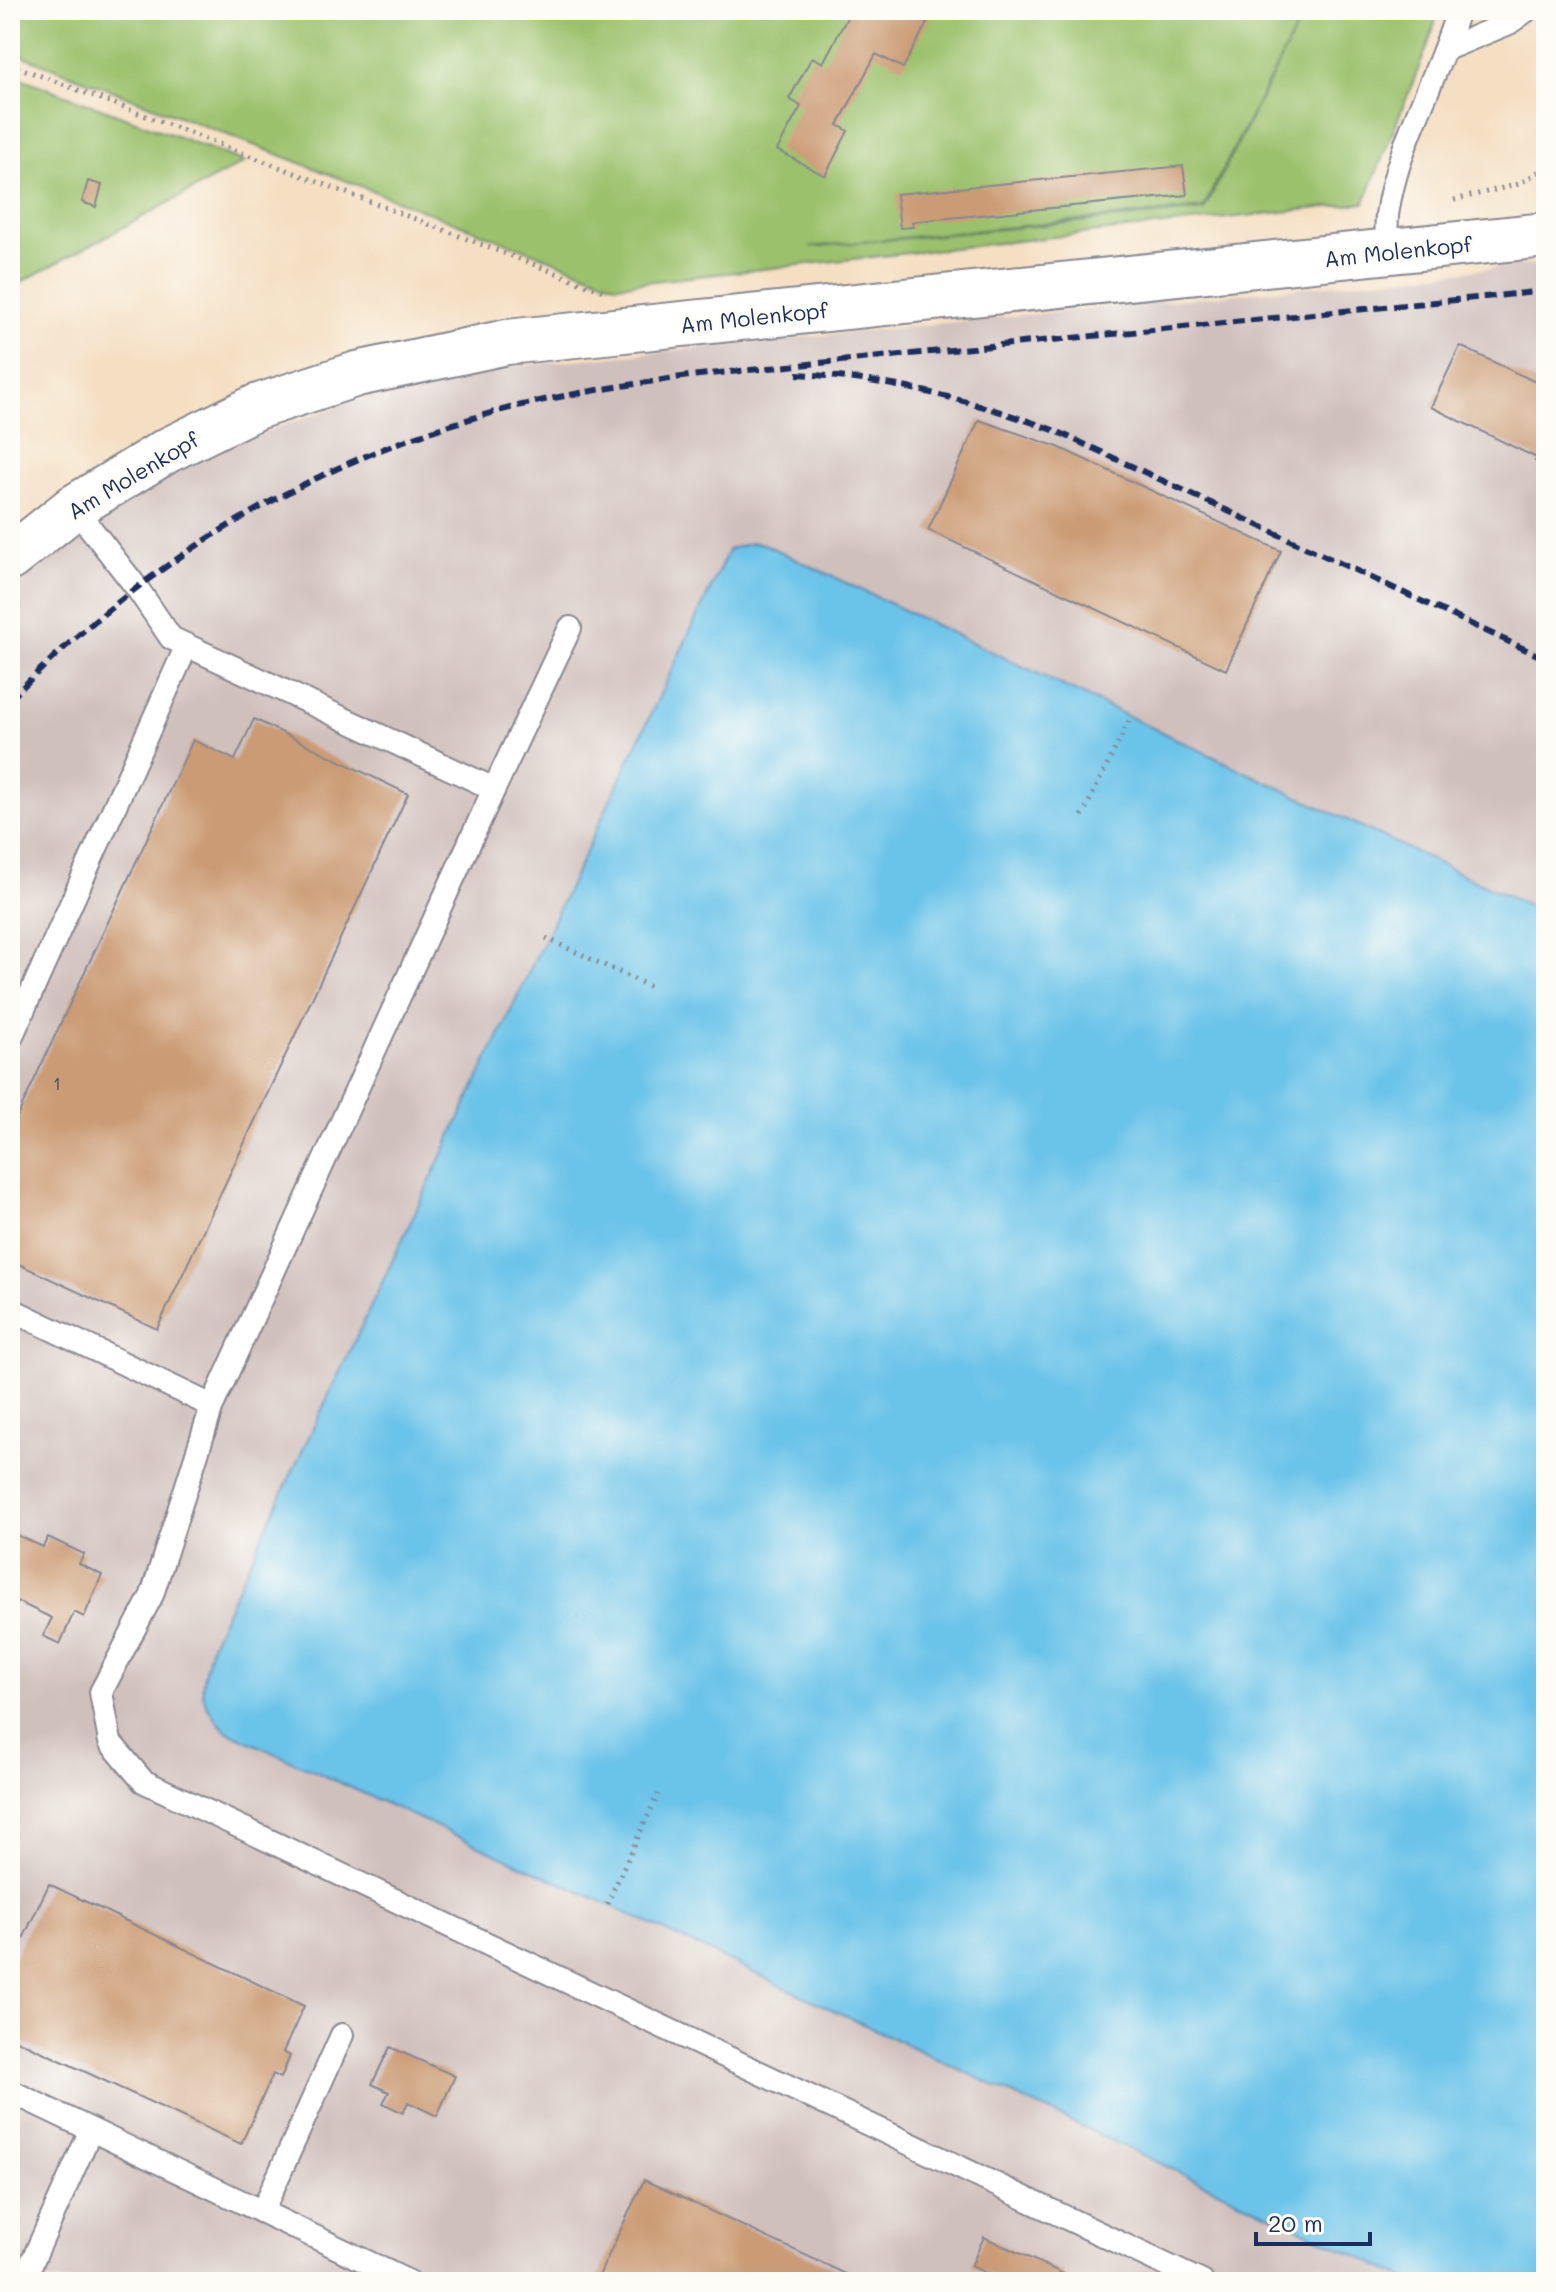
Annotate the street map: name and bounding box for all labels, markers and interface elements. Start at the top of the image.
street label: Am Molenkopf [1323,229,1474,273]
street label: Am Molenkopf [679,295,830,339]
street label: Am Molenkopf [62,424,205,526]
house number: 1 [53,1071,61,1095]
scale bar [1256,2196,1370,2246]
text: 20 m [1268,2207,1323,2238]

